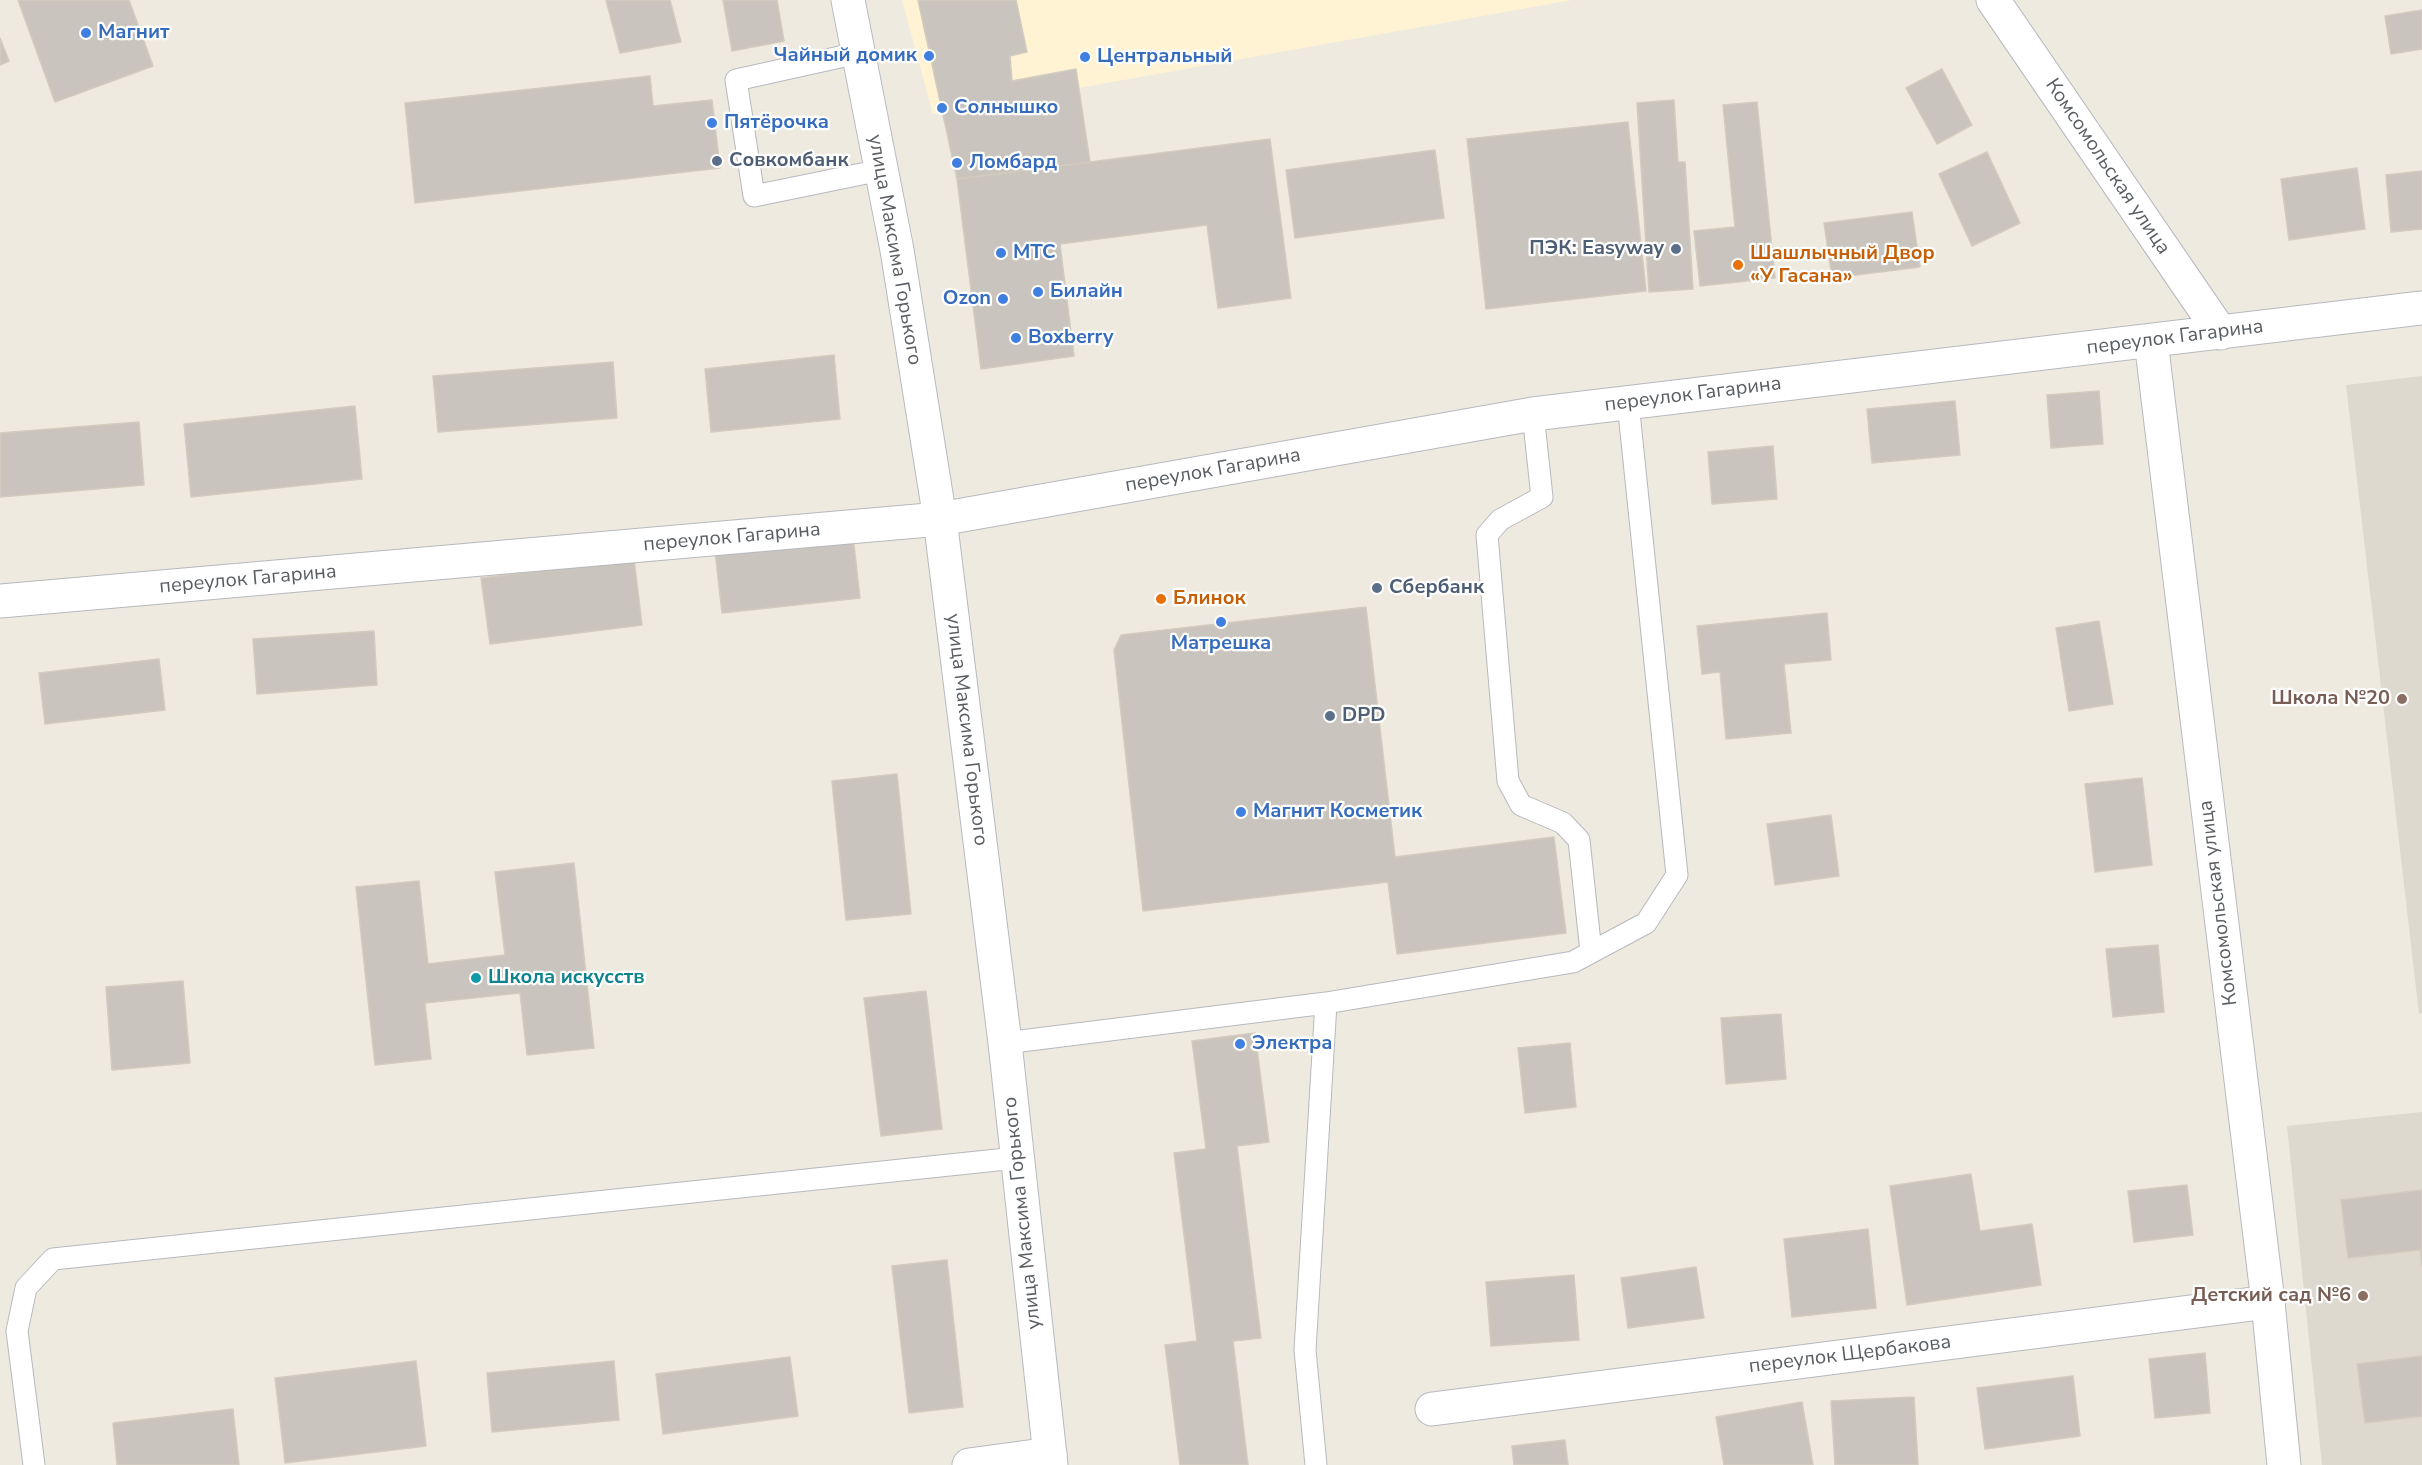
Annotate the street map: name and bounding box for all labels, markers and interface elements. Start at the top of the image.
place label: Магнит [98,21,169,45]
marker: Магнит [79,26,93,40]
place label: Чайный домик [773,44,917,68]
place label: Центральный [1097,45,1232,69]
marker: Чайный домик [922,49,936,63]
marker: Центральный [1078,50,1092,64]
street label: Комсомольская улица [2039,75,2175,259]
place label: Солнышко [954,96,1058,120]
marker: Солнышко [935,101,949,115]
place label: Пятёрочка [724,111,829,135]
marker: Пятёрочка [705,116,719,130]
street label: улица Максима Горького [862,133,926,367]
place label: Совкомбанк [729,149,849,173]
place label: Ломбард [969,151,1057,175]
marker: Совкомбанк [710,154,724,168]
marker: Ломбард [950,156,964,170]
place label: ПЭК: Easyway [1529,237,1664,261]
place label: МТС [1013,241,1056,265]
marker: ПЭК: Easyway [1669,242,1683,256]
place label: Шашлычный Двор «У Гасана» [1750,242,1935,289]
marker: МТС [994,246,1008,260]
marker: Шашлычный Двор «У Гасана» [1731,258,1745,272]
place label: Билайн [1050,280,1123,304]
marker: Билайн [1031,285,1045,299]
place label: Ozon [943,287,991,311]
marker: Ozon [996,292,1010,306]
street label: переулок Гагарина [2085,315,2265,361]
place label: Boxberry [1028,326,1114,350]
marker: Boxberry [1009,331,1023,345]
street label: переулок Гагарина [1603,372,1783,418]
street label: переулок Гагарина [1123,444,1303,498]
street label: переулок Гагарина [642,518,822,558]
street label: переулок Гагарина [158,560,338,600]
place label: Сбербанк [1389,576,1484,600]
marker: Сбербанк [1370,581,1384,595]
place label: Блинок [1173,587,1246,611]
marker: Блинок [1154,592,1168,606]
street label: улица Максима Горького [940,613,992,847]
marker: Матрешка [1214,615,1228,629]
place label: Матрешка [1171,632,1271,656]
place label: Школа №20 [2271,687,2390,711]
marker: Школа №20 [2395,692,2409,706]
place label: DPD [1342,704,1386,728]
marker: DPD [1323,709,1337,723]
street label: Комсомольская улица [2194,799,2244,1007]
place label: Магнит Косметик [1253,800,1422,824]
marker: Магнит Косметик [1234,805,1248,819]
place label: Школа искусств [488,966,645,990]
marker: Школа искусств [469,971,483,985]
place label: Электра [1252,1032,1333,1056]
marker: Электра [1233,1037,1247,1051]
street label: улица Максима Горького [999,1095,1047,1331]
place label: Детский сад №6 [2191,1284,2351,1308]
marker: Детский сад №6 [2356,1289,2370,1303]
street label: переулок Щербакова [1748,1331,1952,1379]

